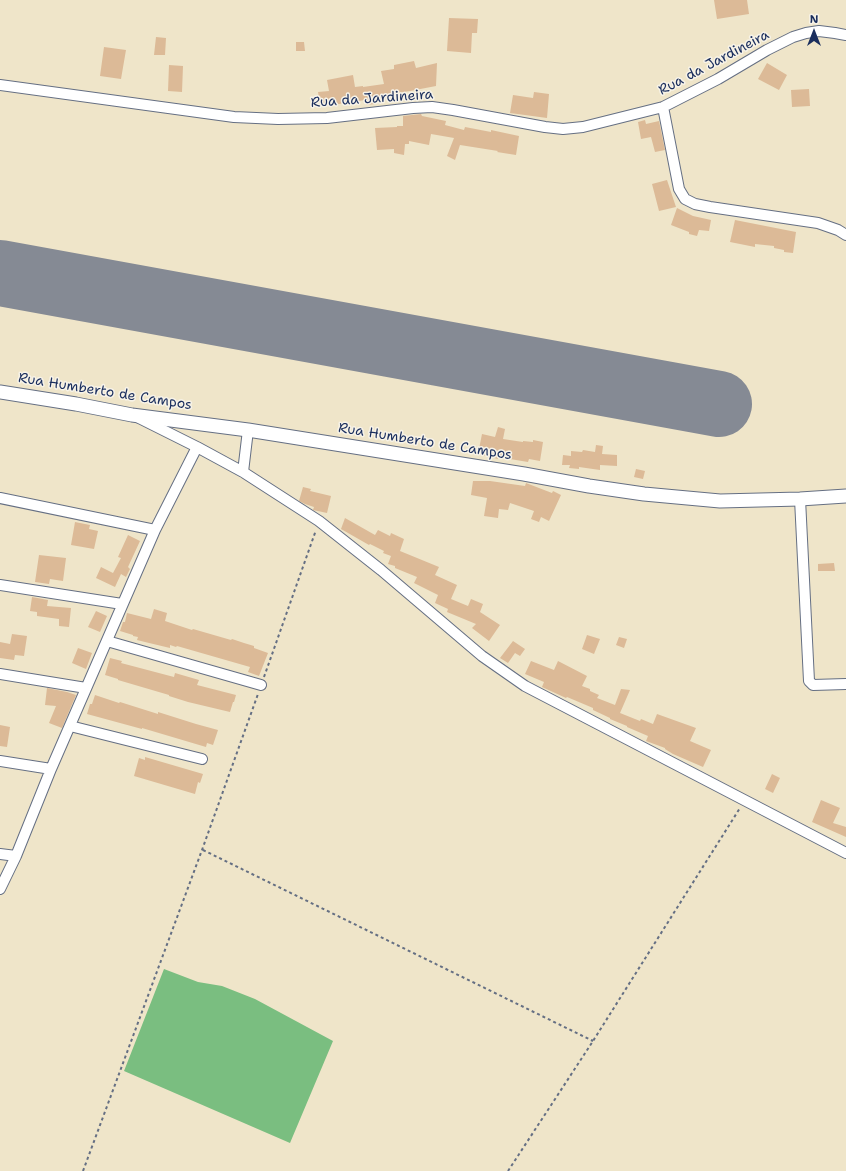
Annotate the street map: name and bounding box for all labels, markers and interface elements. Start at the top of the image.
north arrow [794,12,834,52]
text: N [810,12,818,27]
street label: Rua da Jardineira [656,27,772,99]
street label: Rua da Jardineira [310,86,434,112]
street label: Rua Humberto de Campos [17,370,193,414]
street label: Rua Humberto de Campos [337,420,513,464]

